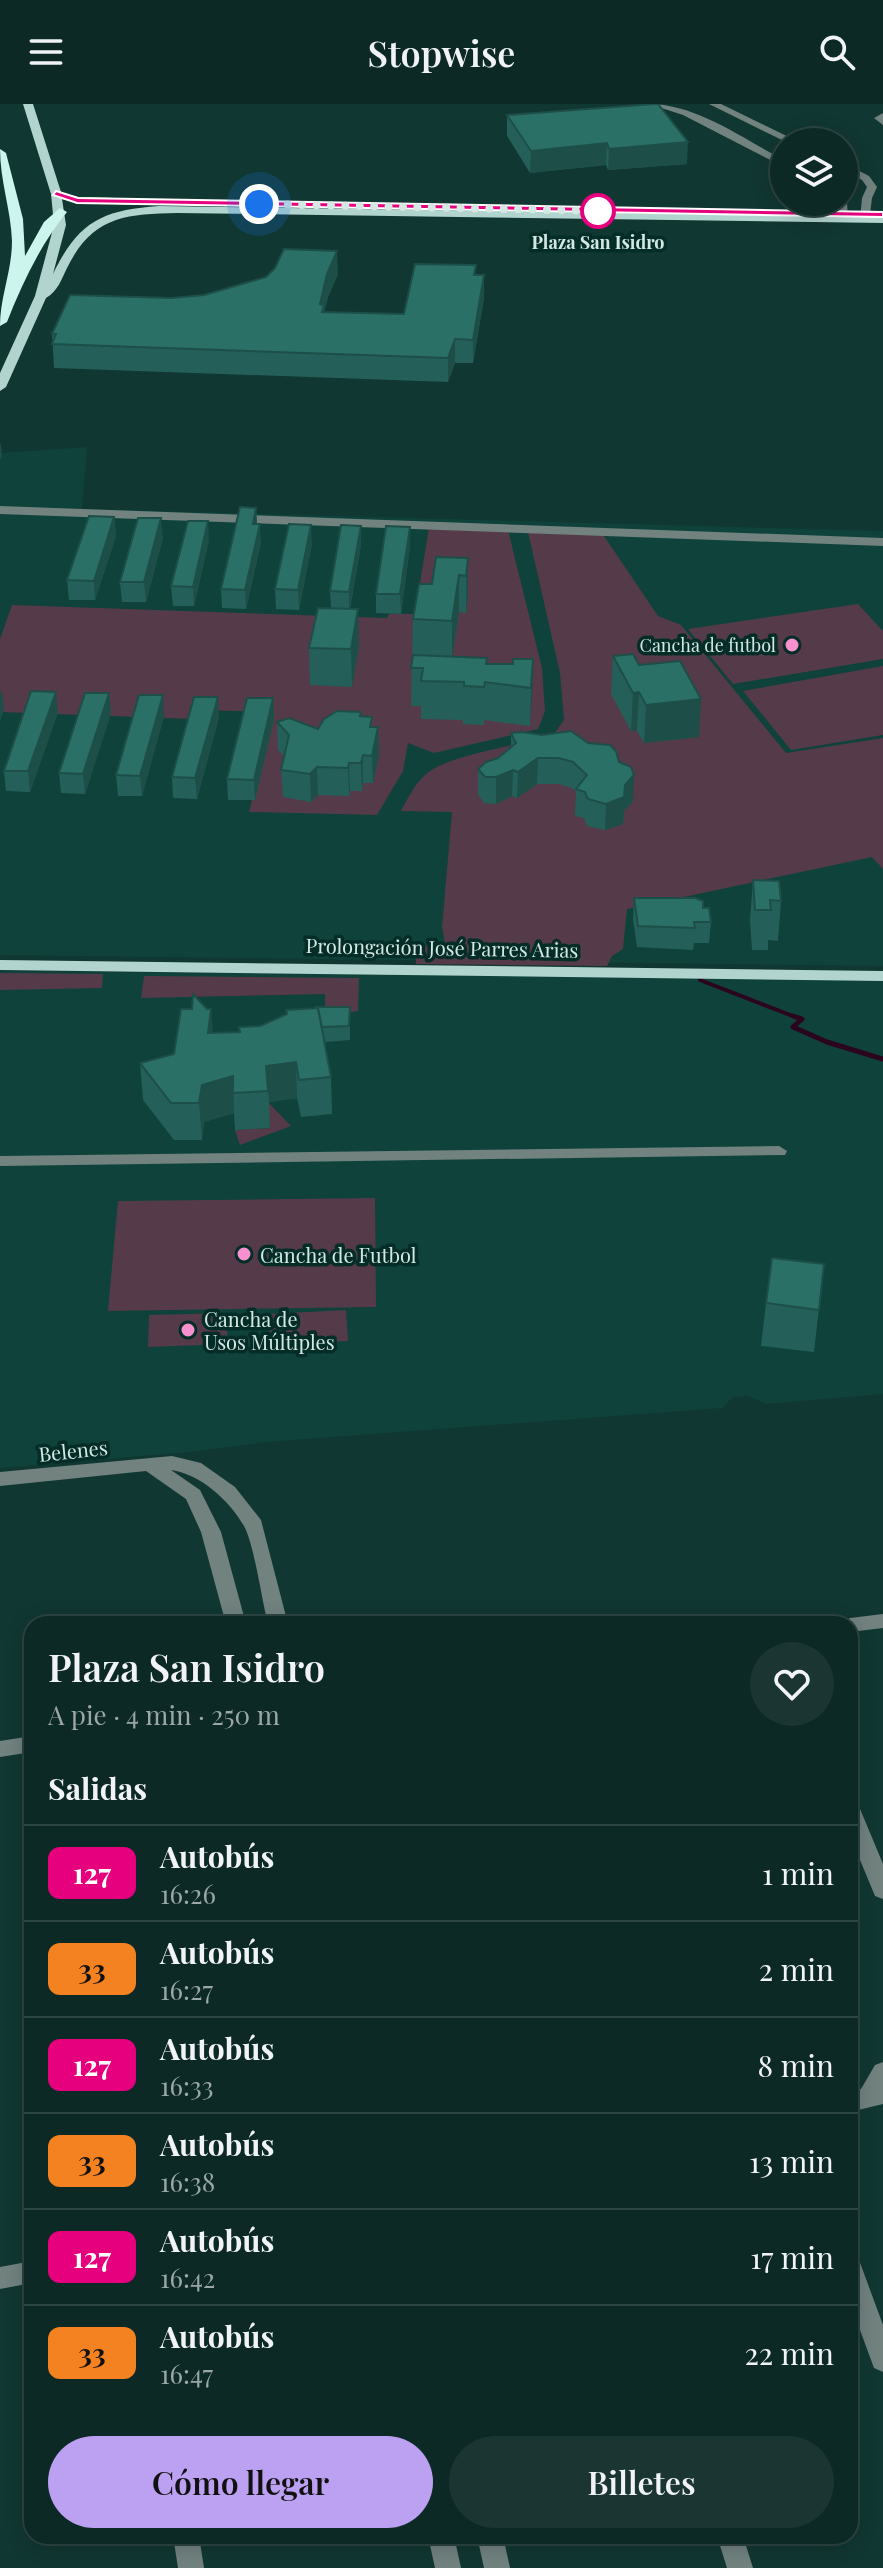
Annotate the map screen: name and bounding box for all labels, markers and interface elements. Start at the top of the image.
text: Stopwise [367,28,516,76]
icon: menu [24,30,68,74]
icon: search [815,30,859,74]
map controls [770,128,858,216]
button: layers [770,128,858,216]
your location [239,184,279,224]
marker: Plaza San Isidro [581,194,615,228]
place label: Plaza San Isidro [531,230,665,254]
place label: Cancha de futbol [640,633,776,657]
marker: Cancha de futbol [783,636,801,654]
street label: Prolongación José Parres Arias [305,931,579,963]
place label: Cancha de Futbol [260,1241,417,1268]
marker: Cancha de Futbol [235,1245,253,1263]
place label: Cancha de Usos Múltiples [204,1305,335,1355]
marker: Cancha de Usos Múltiples [179,1321,197,1339]
street label: Belenes [37,1433,109,1467]
text: Plaza San Isidro [48,1641,325,1692]
button: heart [750,1642,834,1726]
text: A pie · 4 min · 250 m [48,1697,280,1732]
text: Salidas [48,1768,147,1808]
text: Autobús [160,1836,274,1876]
text: 1 min [762,1853,834,1893]
text: 127 [73,1854,111,1891]
text: 16:26 [160,1876,216,1911]
text: Autobús [160,1932,274,1972]
text: 2 min [759,1949,834,1989]
text: 33 [78,1950,106,1987]
text: 16:27 [160,1972,213,2007]
text: Autobús [160,2028,274,2068]
text: 8 min [758,2045,834,2085]
text: 127 [73,2046,111,2083]
text: 16:33 [160,2068,213,2103]
text: Autobús [160,2124,274,2164]
text: 13 min [749,2141,834,2181]
text: 33 [78,2142,106,2179]
text: 16:38 [160,2164,215,2199]
text: Autobús [160,2220,274,2260]
text: 17 min [750,2237,834,2277]
text: 127 [73,2238,111,2275]
text: 16:42 [160,2260,215,2295]
text: Autobús [160,2316,274,2356]
text: 22 min [744,2333,834,2373]
text: 33 [78,2334,106,2371]
text: 16:47 [160,2356,213,2391]
button: Cómo llegar [48,2436,433,2528]
button: Billetes [449,2436,834,2528]

